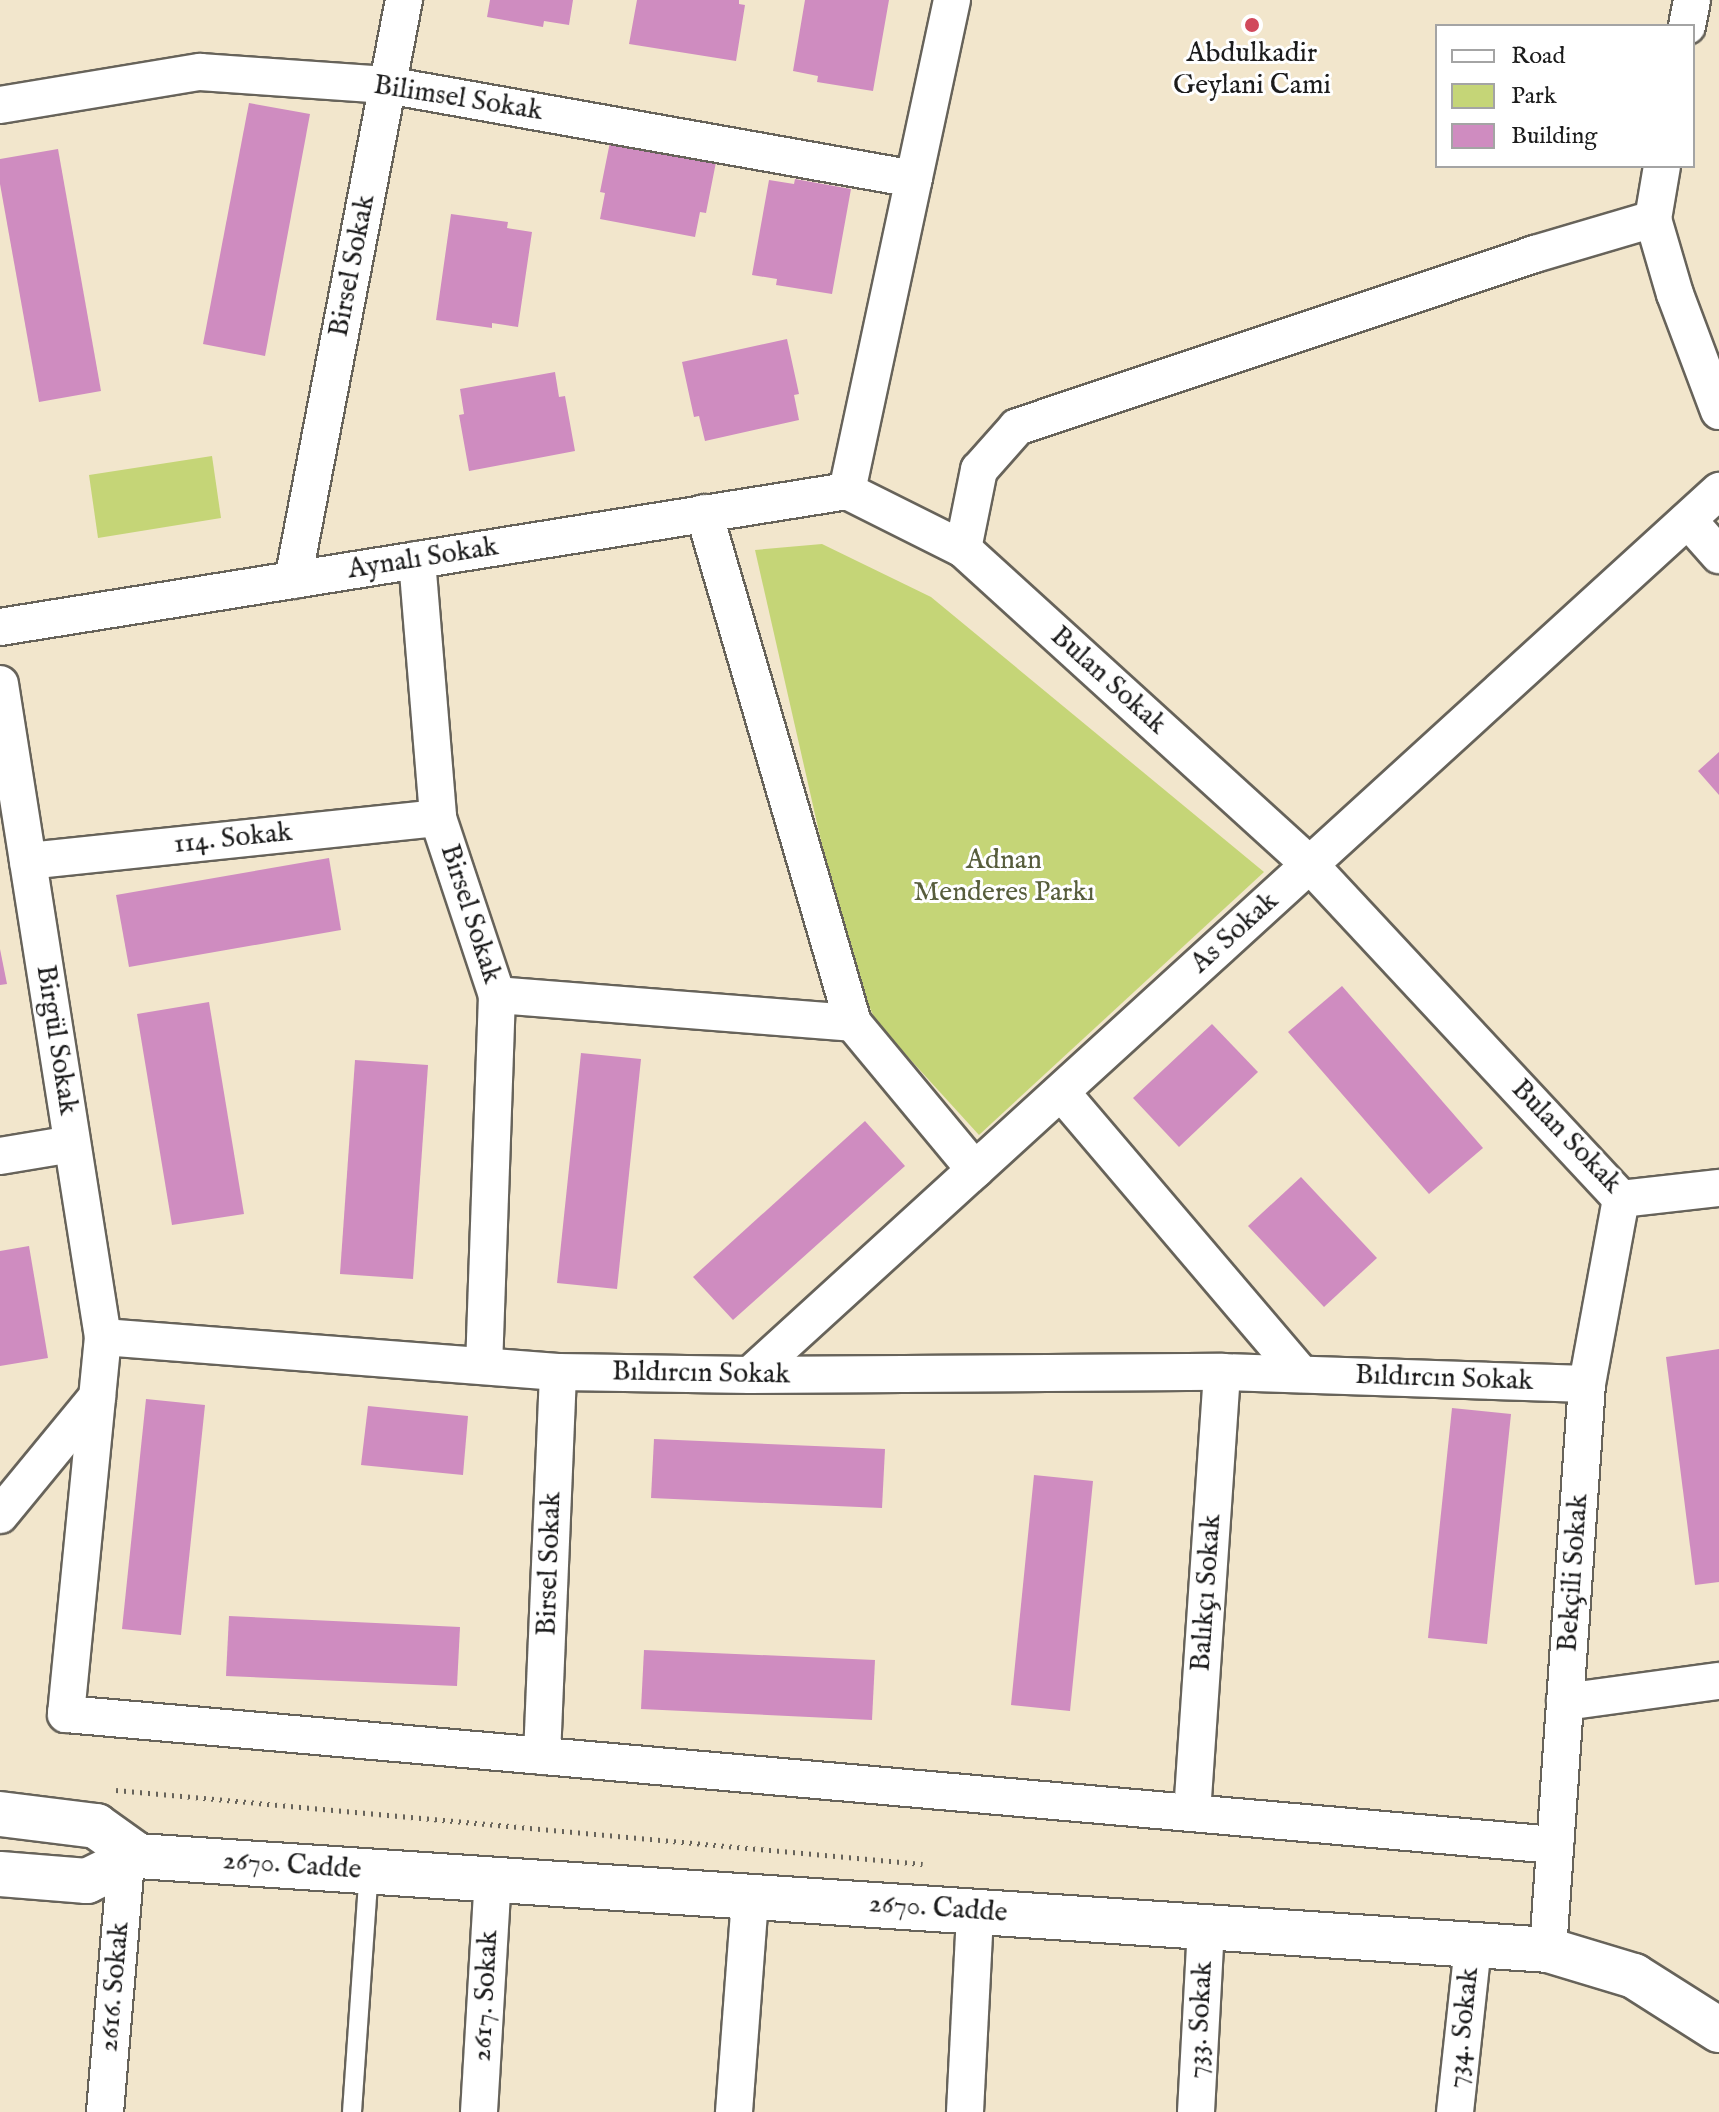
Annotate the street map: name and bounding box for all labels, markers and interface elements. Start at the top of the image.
marker: Abdulkadir Geylani Cami [1243,16,1261,34]
legend [1435,24,1695,168]
place label: Abdulkadir Geylani Cami [1173,37,1331,103]
text: Road [1511,41,1565,72]
street label: Bilimsel Sokak [371,69,545,129]
text: Park [1511,81,1557,112]
text: Building [1511,121,1597,152]
street label: Birsel Sokak [323,192,383,340]
street label: Aynalı Sokak [345,531,501,587]
street label: Bulan Sokak [1043,620,1173,742]
street label: 114. Sokak [172,816,294,862]
street label: Birsel Sokak [432,840,508,988]
park label: Adnan Menderes Parkı [913,844,1095,910]
street label: As Sokak [1184,885,1286,981]
street label: Birgül Sokak [28,963,84,1117]
street label: Bulan Sokak [1503,1073,1629,1201]
street label: Bıldırcın Sokak [612,1356,790,1392]
street label: Bıldırcın Sokak [1354,1359,1534,1399]
street label: Birsel Sokak [531,1491,569,1637]
street label: Bekçili Sokak [1552,1493,1596,1653]
street label: Balıkçı Sokak [1185,1513,1229,1673]
street label: 2670. Cadde [222,1844,362,1888]
street label: 2670. Cadde [868,1887,1008,1931]
street label: 2616. Sokak [93,1921,137,2053]
street label: 2617. Sokak [466,1929,506,2063]
street label: 733. Sokak [1181,1960,1221,2080]
street label: 734. Sokak [1441,1966,1487,2090]

